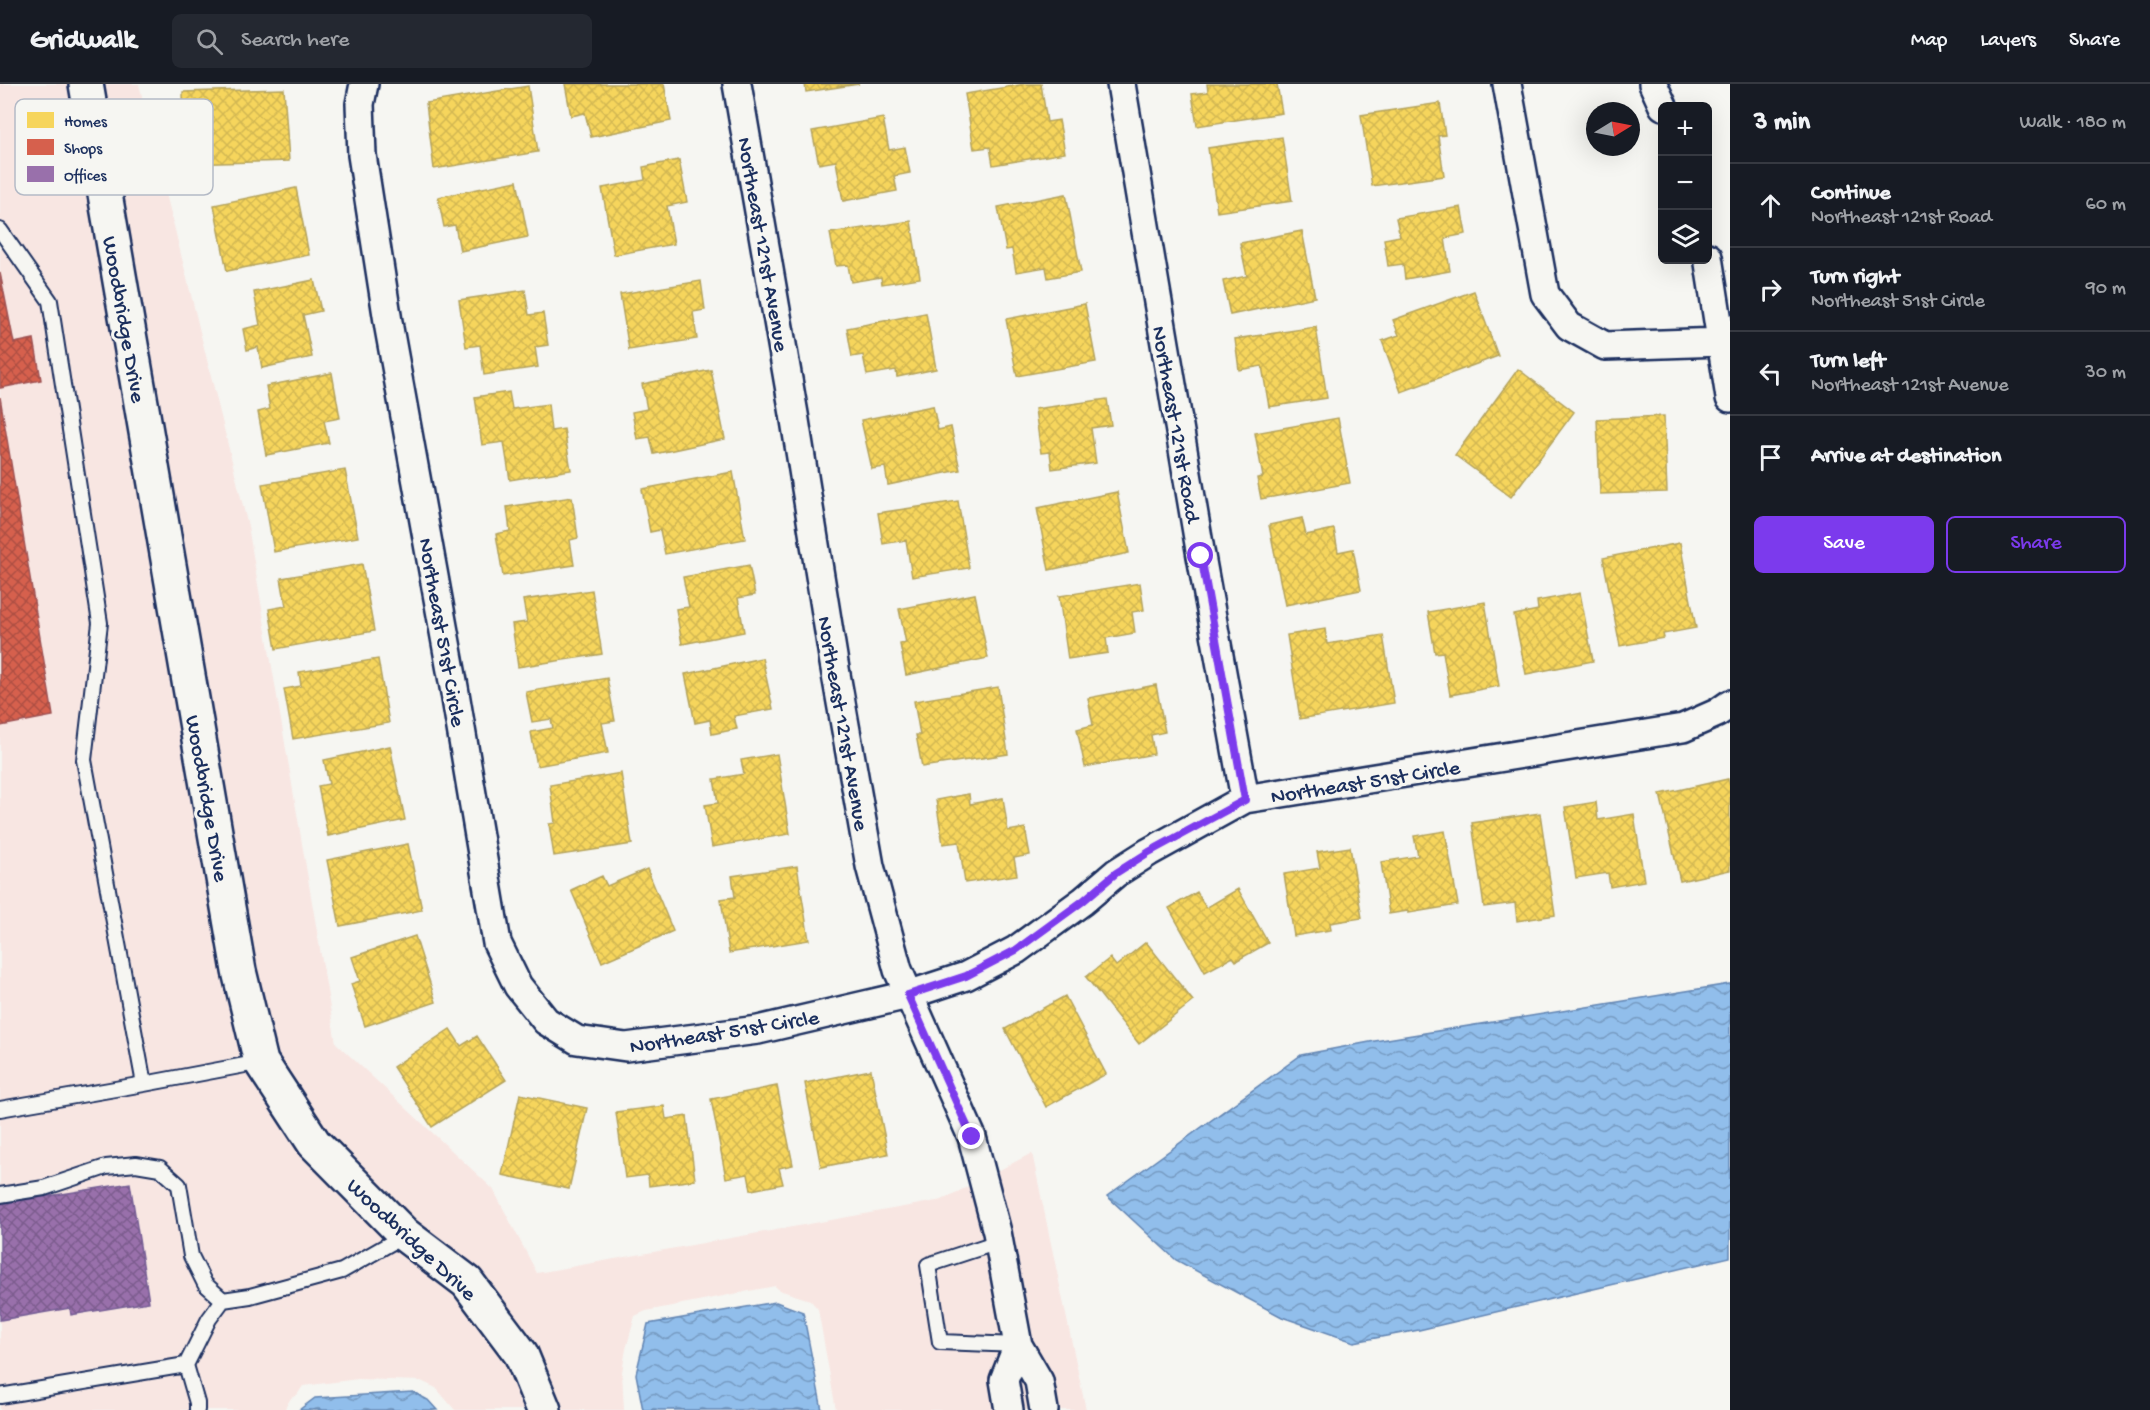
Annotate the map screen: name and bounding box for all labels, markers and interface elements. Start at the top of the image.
search box [172,14,592,68]
text: Gridwalk [30,25,136,58]
icon: search [193,25,226,58]
text: Search here [241,28,349,54]
text: Map [1911,29,1947,54]
text: Layers [1980,29,2036,54]
text: Share [2069,29,2120,54]
legend [15,99,213,195]
north arrow [1586,102,1640,156]
map controls [1658,102,1712,264]
button: + [1658,102,1712,156]
text: 3 min [1754,108,1810,139]
text: Walk · 180 m [2019,112,2126,135]
text: Homes [64,114,108,133]
street label: Northeast 121st Avenue [729,135,793,355]
text: Shops [64,141,103,160]
button: − [1658,156,1712,210]
text: Offices [64,168,108,187]
text: Continue [1811,181,1891,207]
icon: ahead [1754,189,1787,222]
text: 60 m [2086,194,2126,217]
text: Northeast 121st Road [1811,207,1992,230]
button: layers [1658,210,1712,264]
street label: Woodbridge Drive [95,234,150,406]
text: Turn right [1811,265,1899,291]
icon: right [1754,273,1787,306]
text: 90 m [2086,278,2126,301]
text: Northeast 51st Circle [1811,291,1985,314]
street label: Northeast 121st Road [1144,324,1205,527]
text: Turn left [1811,349,1885,375]
icon: left [1754,357,1787,390]
text: 30 m [2085,362,2126,385]
text: Northeast 121st Avenue [1811,375,2008,398]
icon: arrive [1754,441,1787,474]
text: Arrive at destination [1811,444,2001,470]
button: Save [1754,516,1934,573]
button: Share [1946,516,2126,573]
street label: Northeast 51st Circle [411,536,470,730]
route start [1187,542,1213,568]
street label: Northeast 121st Avenue [809,614,873,834]
street label: Woodbridge Drive [178,713,233,885]
street label: Northeast 51st Circle [1269,756,1463,812]
street label: Northeast 51st Circle [628,1006,822,1062]
route end [958,1123,984,1149]
street label: Woodbridge Drive [340,1174,481,1308]

